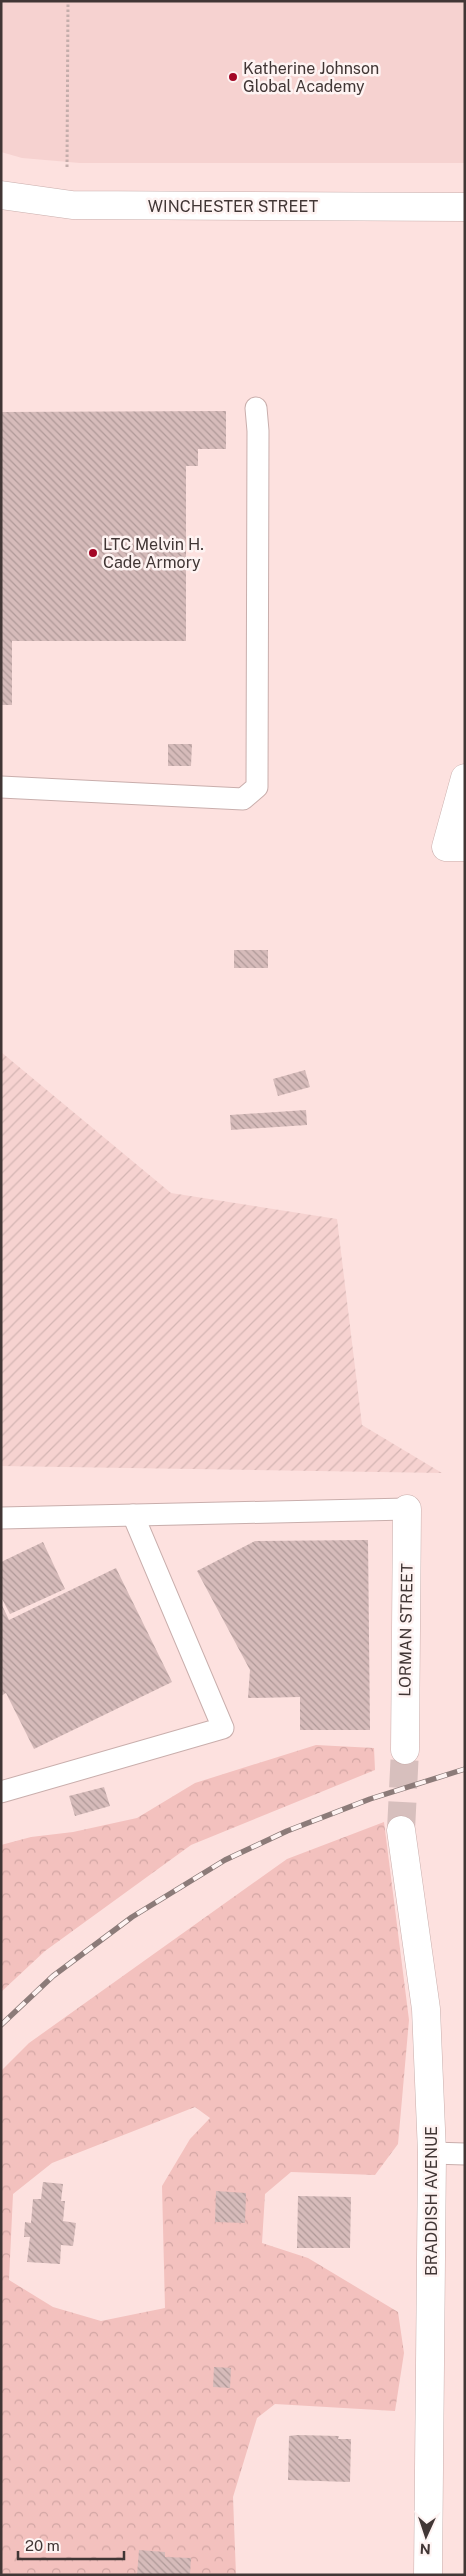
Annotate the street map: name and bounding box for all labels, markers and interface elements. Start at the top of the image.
place label: Katherine Johnson Global Academy [243,59,379,96]
marker: Katherine Johnson Global Academy [227,71,239,83]
street label: WINCHESTER STREET [148,197,319,216]
place label: LTC Melvin H. Cade Armory [103,535,204,572]
marker: LTC Melvin H. Cade Armory [87,547,99,559]
street label: LORMAN STREET [395,1563,417,1697]
street label: BRADDISH AVENUE [422,2126,441,2276]
north arrow [401,2511,451,2561]
scale bar [18,2528,124,2560]
text: 20 m [25,2537,60,2554]
text: N [419,2541,431,2557]

